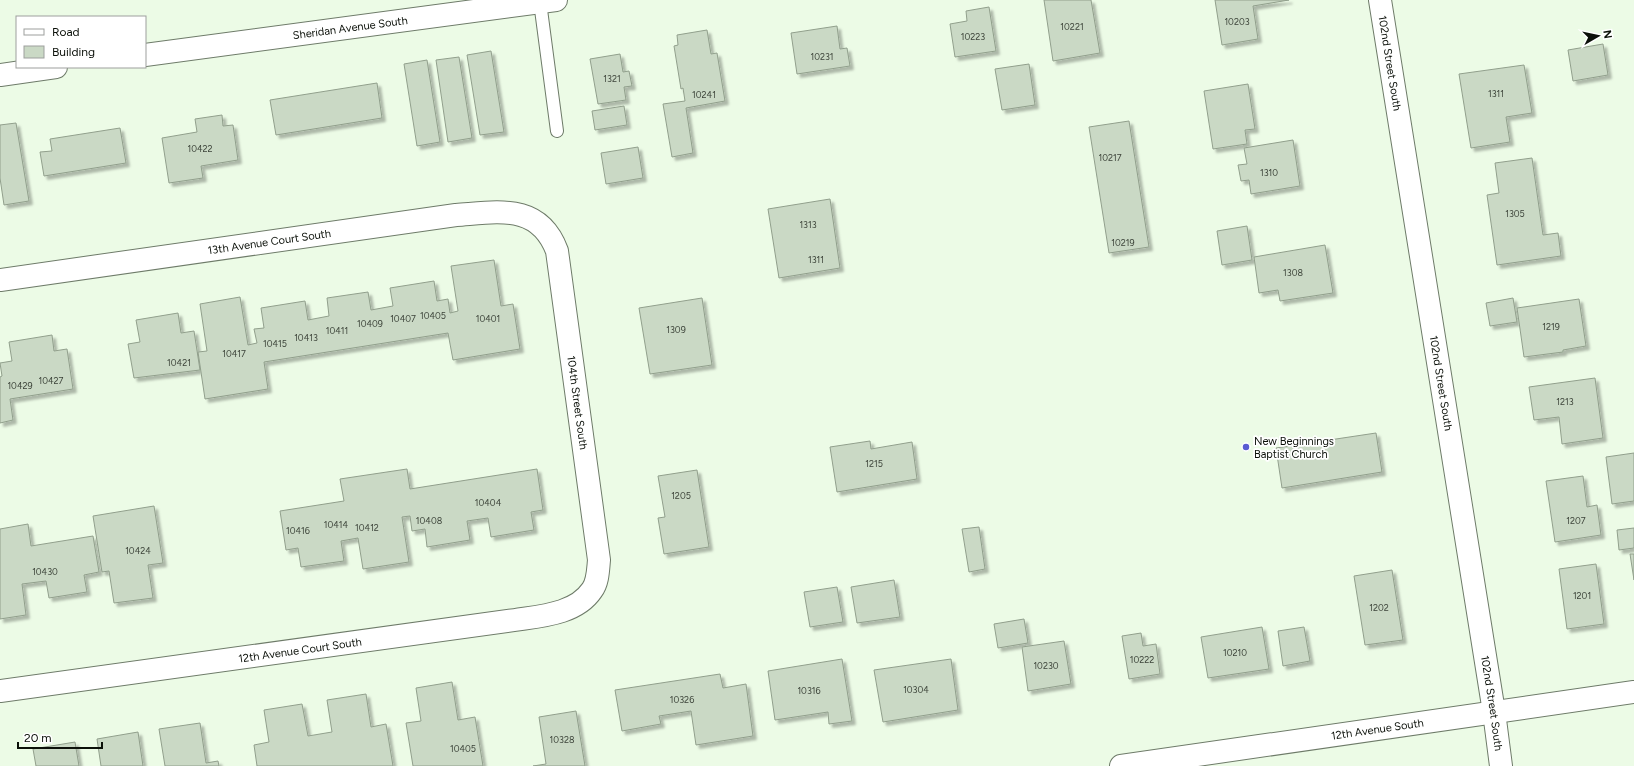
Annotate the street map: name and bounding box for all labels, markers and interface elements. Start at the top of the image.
street label: Sheridan Avenue South [292,14,408,42]
street label: 102nd Street South [1376,15,1404,112]
legend [16,16,146,68]
house number: 10203 [1224,16,1250,27]
north arrow [1578,16,1618,56]
house number: 10221 [1060,21,1084,32]
text: Road [52,25,80,39]
text: N [1600,29,1614,40]
house number: 10223 [961,31,985,42]
text: Building [52,45,95,59]
house number: 10231 [810,51,834,62]
house number: 1321 [603,73,621,84]
house number: 1311 [1488,88,1504,99]
house number: 10241 [692,89,716,100]
house number: 10422 [187,143,213,154]
house number: 10217 [1098,152,1122,163]
house number: 1310 [1260,167,1278,178]
house number: 1305 [1505,208,1525,219]
house number: 1313 [799,219,817,230]
street label: 13th Avenue Court South [207,227,332,257]
house number: 10219 [1111,237,1135,248]
house number: 1311 [808,254,824,265]
house number: 1308 [1283,267,1303,278]
house number: 10405 [420,310,446,321]
house number: 10407 [390,313,416,324]
house number: 10401 [476,313,500,324]
house number: 10409 [357,318,383,329]
house number: 1219 [1542,321,1560,332]
house number: 1309 [666,324,686,335]
house number: 10411 [326,325,348,336]
house number: 10413 [294,332,318,343]
street label: 102nd Street South [1427,335,1455,432]
house number: 10415 [263,338,287,349]
house number: 10417 [222,348,246,359]
street label: 104th Street South [564,355,590,451]
house number: 10421 [167,357,191,368]
house number: 10427 [39,375,64,386]
house number: 10429 [7,380,33,391]
house number: 1213 [1556,396,1574,407]
place label: New Beginnings Baptist Church [1254,435,1334,461]
marker: New Beginnings Baptist Church [1241,442,1251,452]
house number: 1215 [865,458,883,469]
house number: 1205 [671,490,691,501]
house number: 10404 [475,497,502,508]
house number: 10408 [416,515,443,526]
house number: 1207 [1566,515,1586,526]
house number: 10414 [324,519,349,530]
house number: 10412 [355,522,379,533]
house number: 10416 [286,525,310,536]
house number: 10424 [125,545,151,556]
house number: 10430 [32,566,58,577]
house number: 1201 [1573,590,1591,601]
house number: 1202 [1369,602,1389,613]
street label: 12th Avenue Court South [238,635,362,666]
house number: 10210 [1223,647,1247,658]
house number: 10222 [1130,654,1154,665]
street label: 102nd Street South [1478,655,1505,752]
house number: 10230 [1033,660,1059,671]
house number: 10304 [903,684,929,695]
house number: 10316 [797,685,821,696]
house number: 10326 [670,694,694,705]
street label: 12th Avenue South [1330,716,1425,743]
scale bar [18,724,102,750]
text: 20 m [24,731,52,745]
house number: 10328 [550,734,575,745]
house number: 10405 [450,743,476,754]

